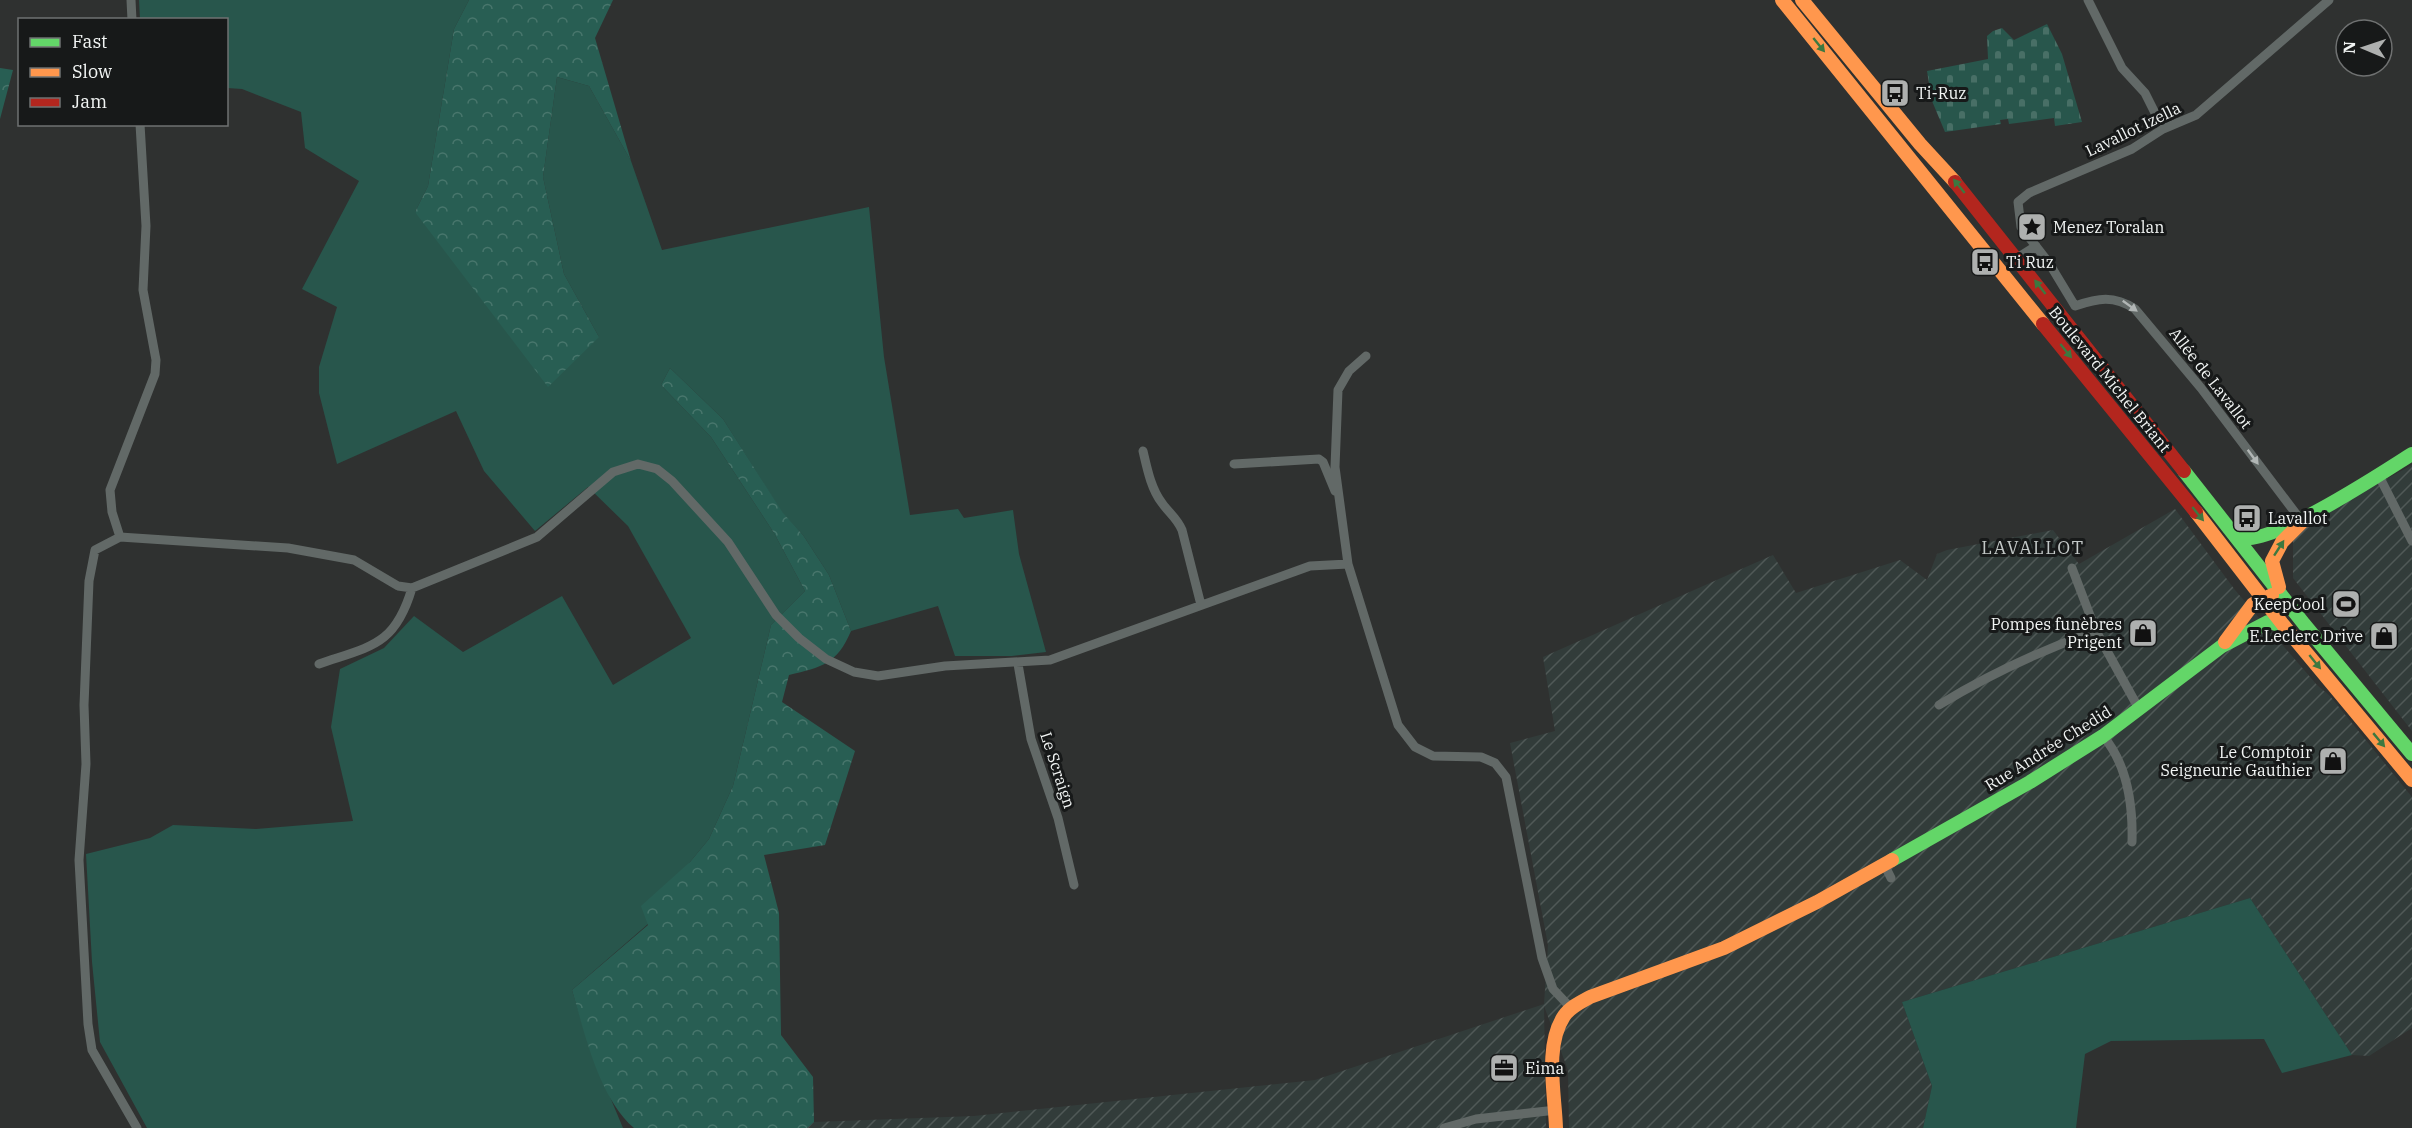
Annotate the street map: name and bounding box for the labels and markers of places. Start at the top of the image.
bus stop icon: Ti-Ruz [1879,77,1911,109]
place label: Ti-Ruz [1916,83,1966,103]
place icon: Menez Toralan [2016,211,2048,243]
place label: Menez Toralan [2053,217,2164,237]
bus stop icon: Ti Ruz [1969,246,2001,278]
place label: Ti Ruz [2006,252,2054,272]
bus stop icon: Lavallot [2231,502,2263,534]
place label: Lavallot [2268,508,2328,528]
sports icon: KeepCool [2330,588,2362,620]
place label: KeepCool [2254,594,2325,614]
place label: Pompes funèbres Prigent [1991,614,2122,652]
shop icon: Pompes funèbres Prigent [2127,617,2159,649]
shop icon: E.Leclerc Drive [2368,620,2400,652]
place label: E.Leclerc Drive [2249,626,2363,646]
place label: Le Comptoir Seigneurie Gauthier [2161,742,2312,780]
shop icon: Le Comptoir Seigneurie Gauthier [2317,745,2349,777]
office icon: Eima [1488,1052,1520,1084]
place label: Eima [1525,1058,1565,1078]

